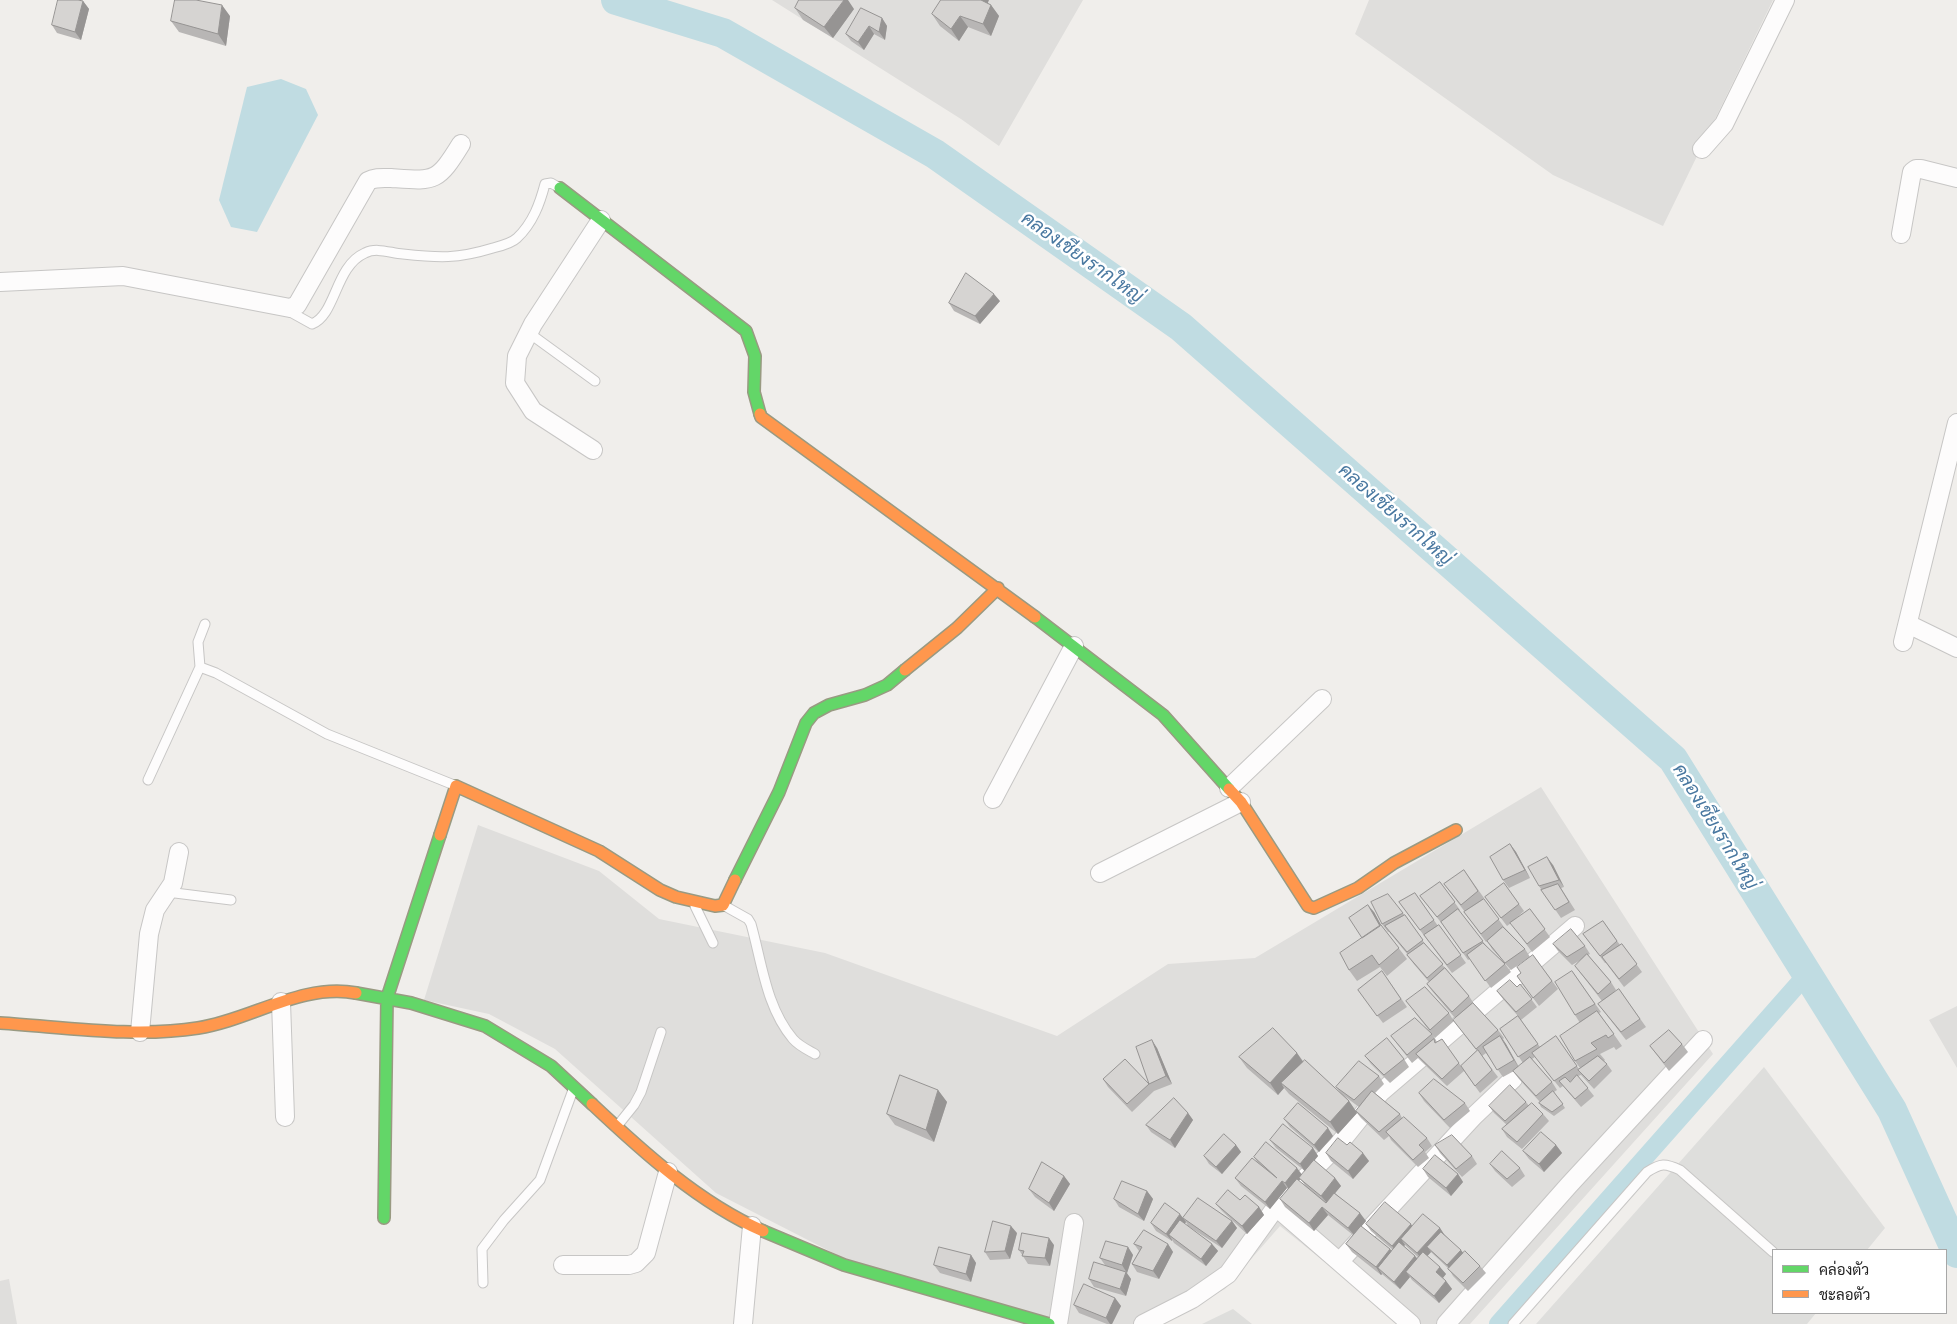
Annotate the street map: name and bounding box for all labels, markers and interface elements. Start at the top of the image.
water label: คลองเชียงรากใหญ่ [1017,207,1147,309]
water label: คลองเชียงรากใหญ่ [1333,459,1457,571]
water label: คลองเชียงรากใหญ่ [1667,760,1763,894]
legend [1772,1249,1947,1314]
text: คล่องตัว [1819,1260,1869,1279]
text: ชะลอตัว [1819,1285,1870,1304]

